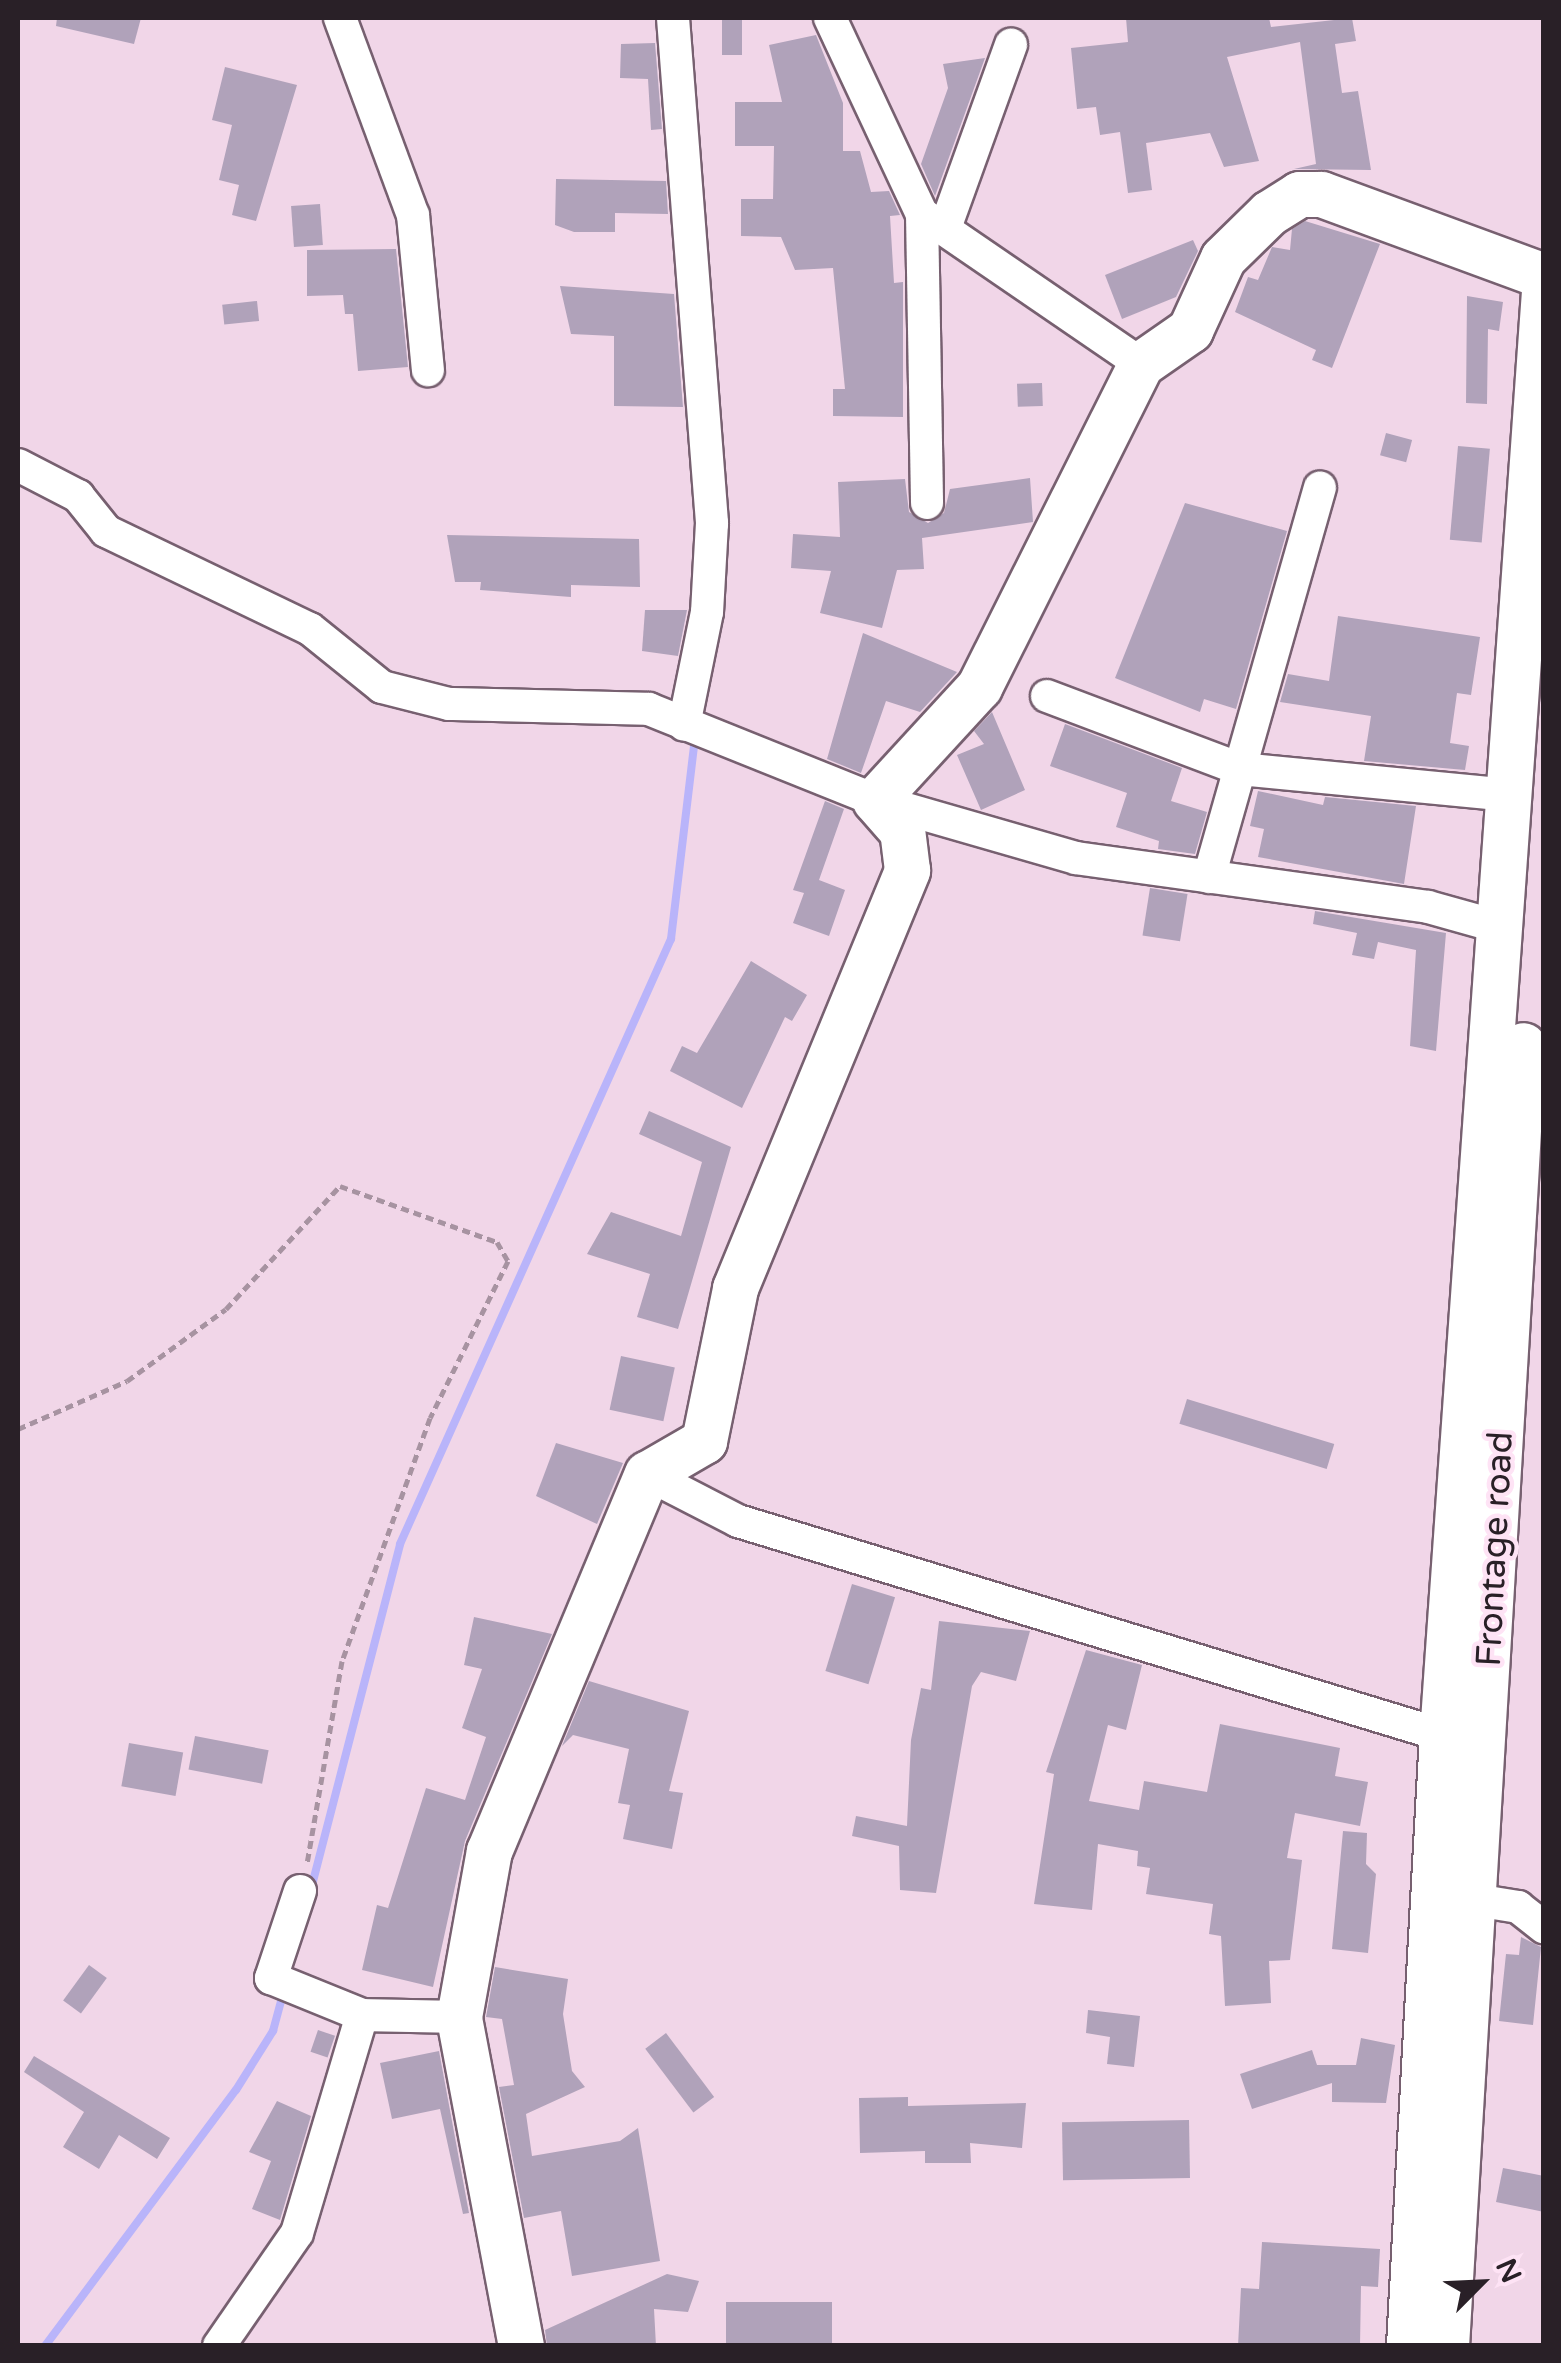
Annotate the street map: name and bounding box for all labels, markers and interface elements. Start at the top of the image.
street label: Frontage road [1468,1430,1522,1668]
north arrow [1431,2233,1531,2333]
text: N [1488,2254,1529,2288]

